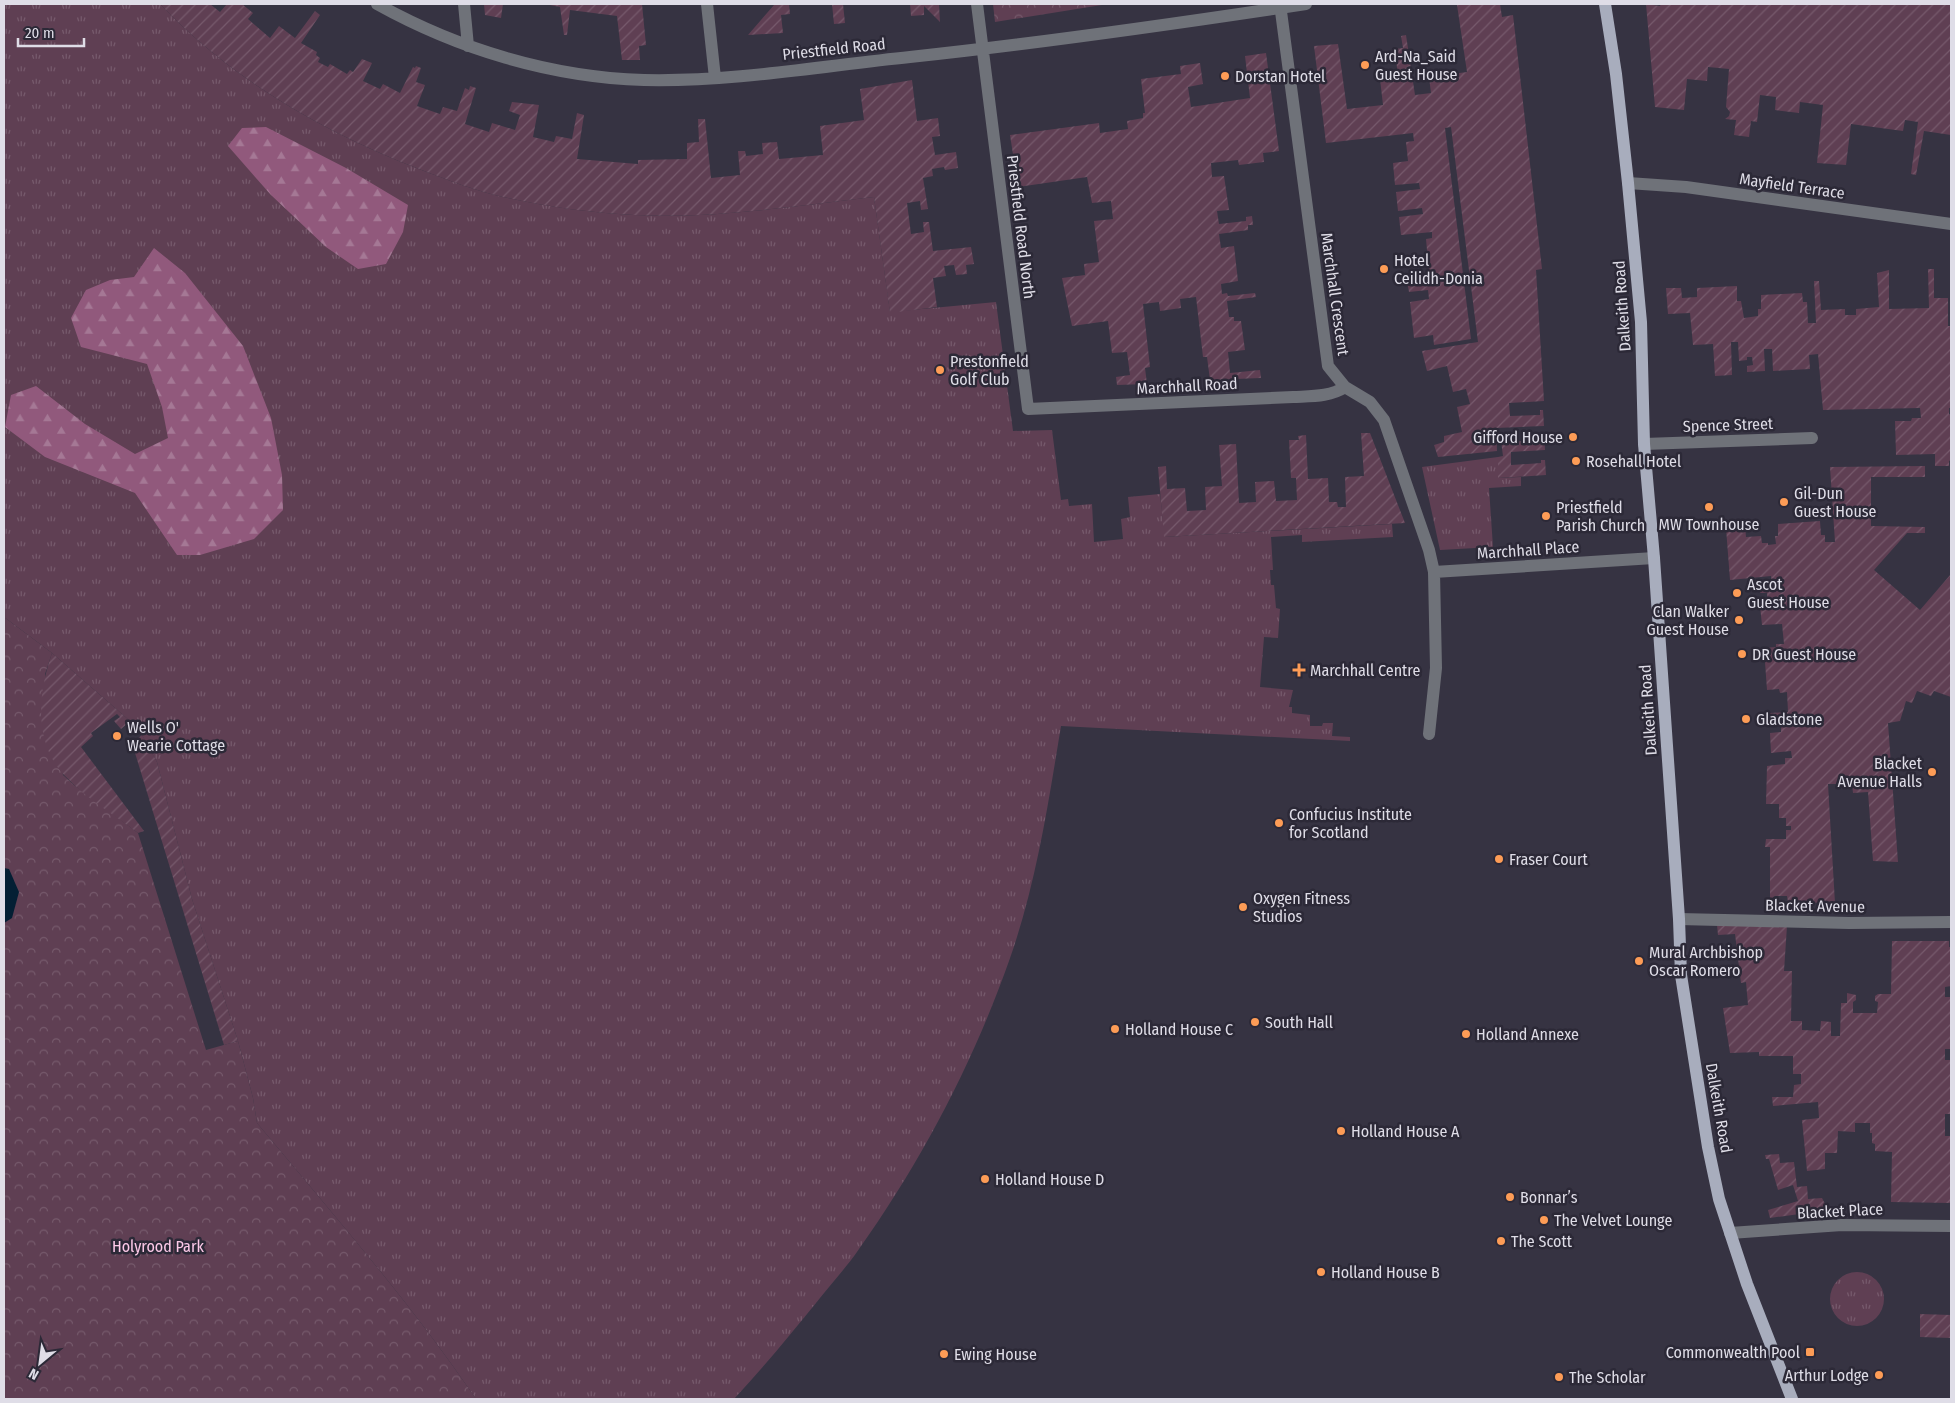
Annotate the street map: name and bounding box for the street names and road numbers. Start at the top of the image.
street label: Priestfield Road [782,34,886,64]
street label: Priestfield Road North [1003,154,1039,300]
street label: Mayfield Terrace [1738,169,1846,203]
street label: Marchhall Crescent [1317,231,1353,357]
street label: Dalkeith Road [1609,260,1635,352]
street label: Marchhall Road [1136,374,1238,398]
street label: Spence Street [1683,414,1774,436]
street label: Marchhall Place [1476,537,1580,563]
street label: Dalkeith Road [1635,664,1661,756]
street label: Blacket Avenue [1765,896,1865,916]
street label: Dalkeith Road [1702,1062,1736,1154]
street label: Blacket Place [1796,1199,1884,1223]

